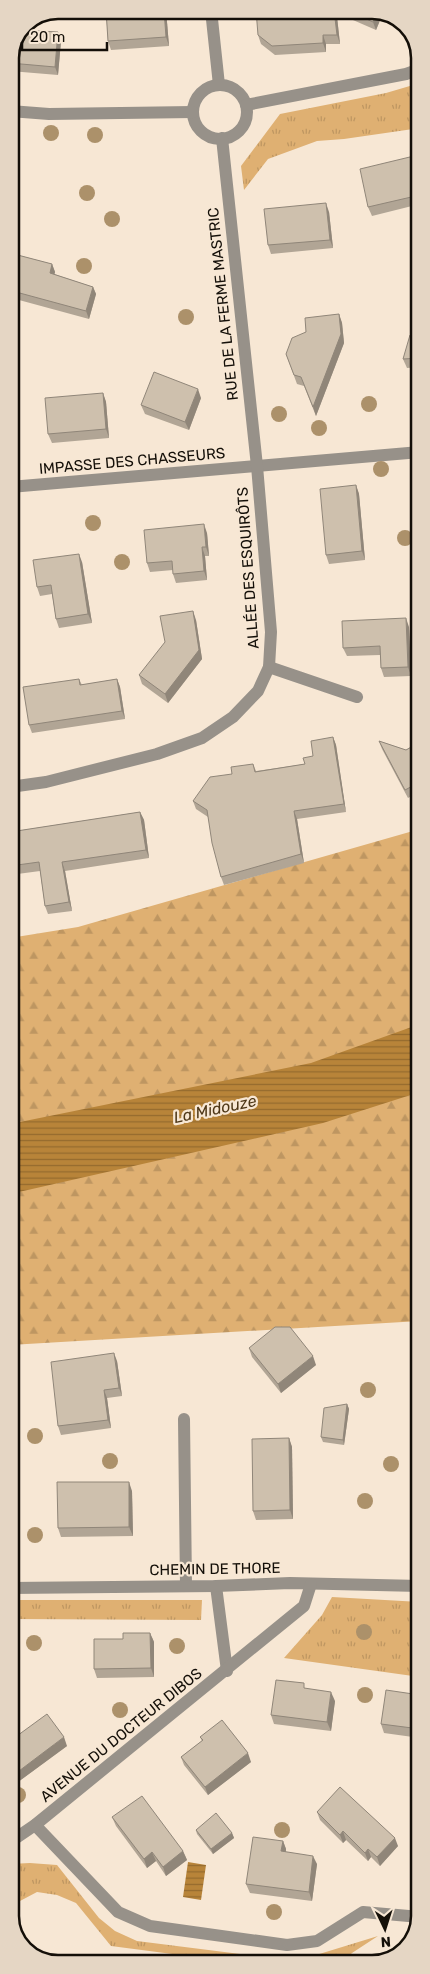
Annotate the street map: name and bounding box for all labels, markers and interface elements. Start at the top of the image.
scale bar [22,20,108,52]
text: 20 m [30,28,65,46]
street label: RUE DE LA FERME MASTRIC [204,207,242,401]
street label: IMPASSE DES CHASSEURS [38,444,226,478]
street label: ALLÉE DES ESQUIRÔTS [233,487,263,649]
water label: La Midouze [172,1091,258,1127]
street label: CHEMIN DE THORE [149,1559,281,1579]
street label: AVENUE DU DOCTEUR DIBOS [37,1664,205,1806]
north arrow [360,1904,410,1954]
text: N [380,1933,391,1950]

